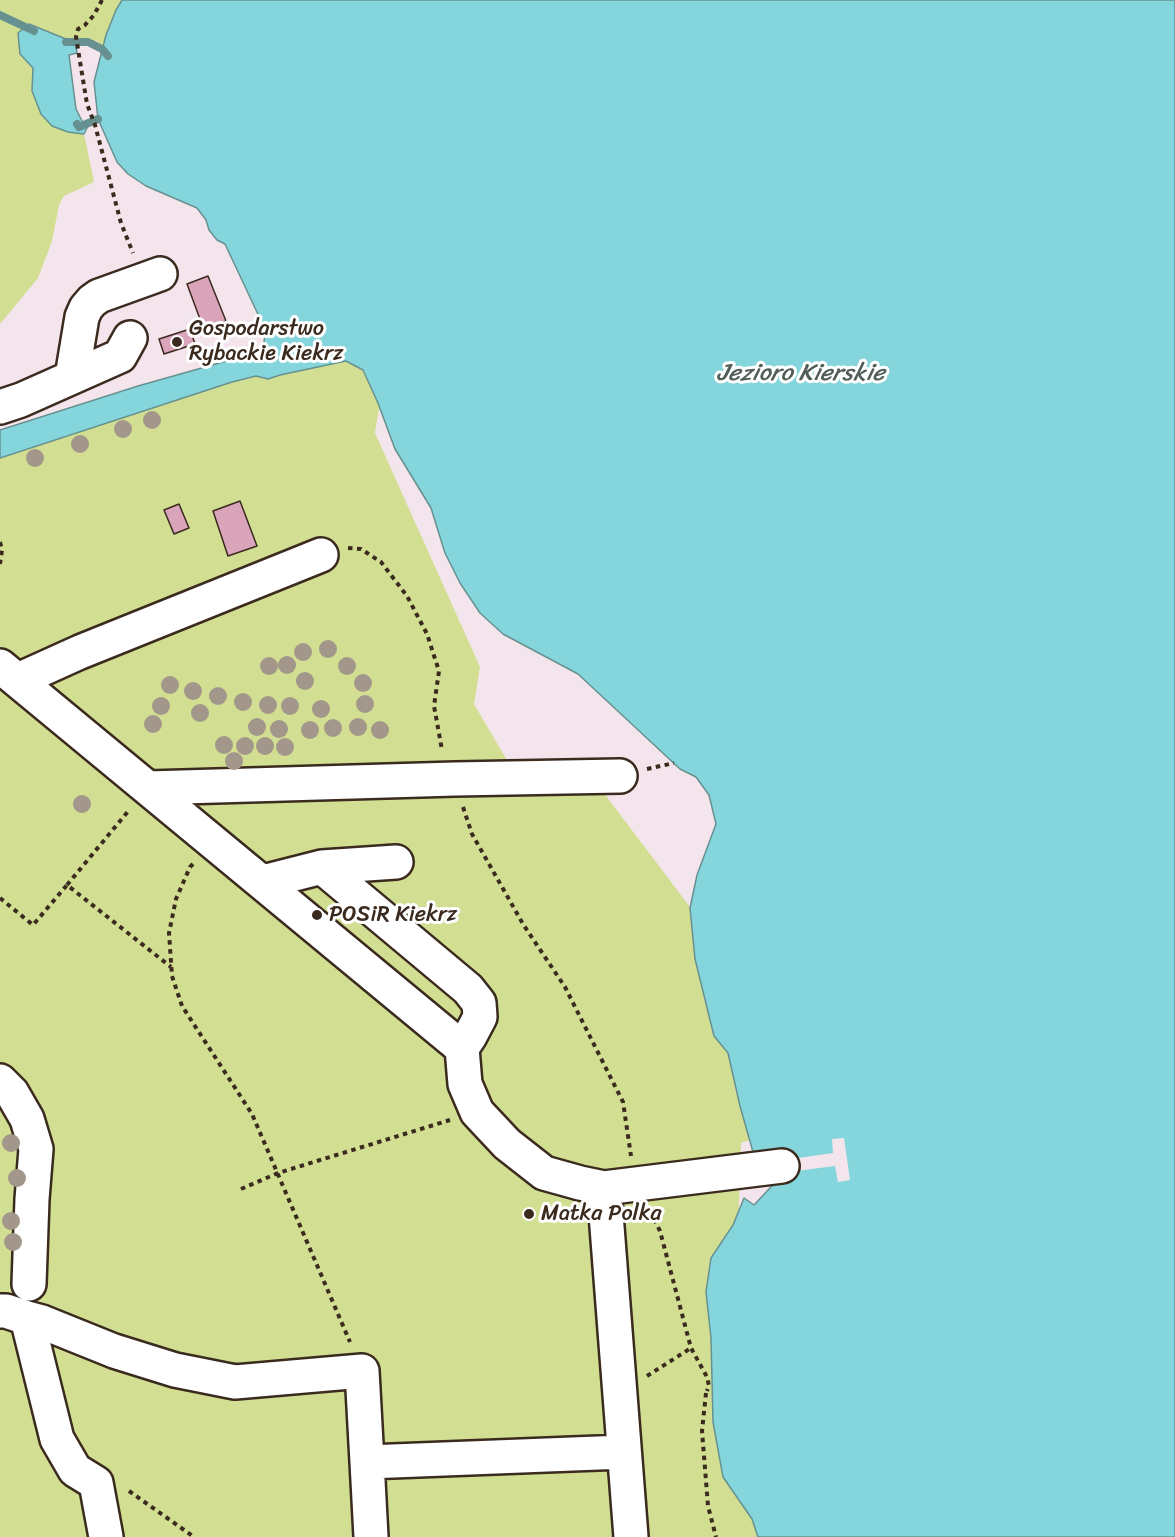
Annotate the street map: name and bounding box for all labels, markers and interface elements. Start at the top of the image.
place label: Gospodarstwo Rybackie Kiekrz [189,316,344,368]
marker: Gospodarstwo Rybackie Kiekrz [170,335,184,349]
water label: Jezioro Kierskie [717,360,885,388]
place label: POSiR Kiekrz [329,902,457,928]
marker: POSiR Kiekrz [310,908,324,922]
place label: Matka Polka [541,1201,662,1227]
marker: Matka Polka [522,1207,536,1221]

